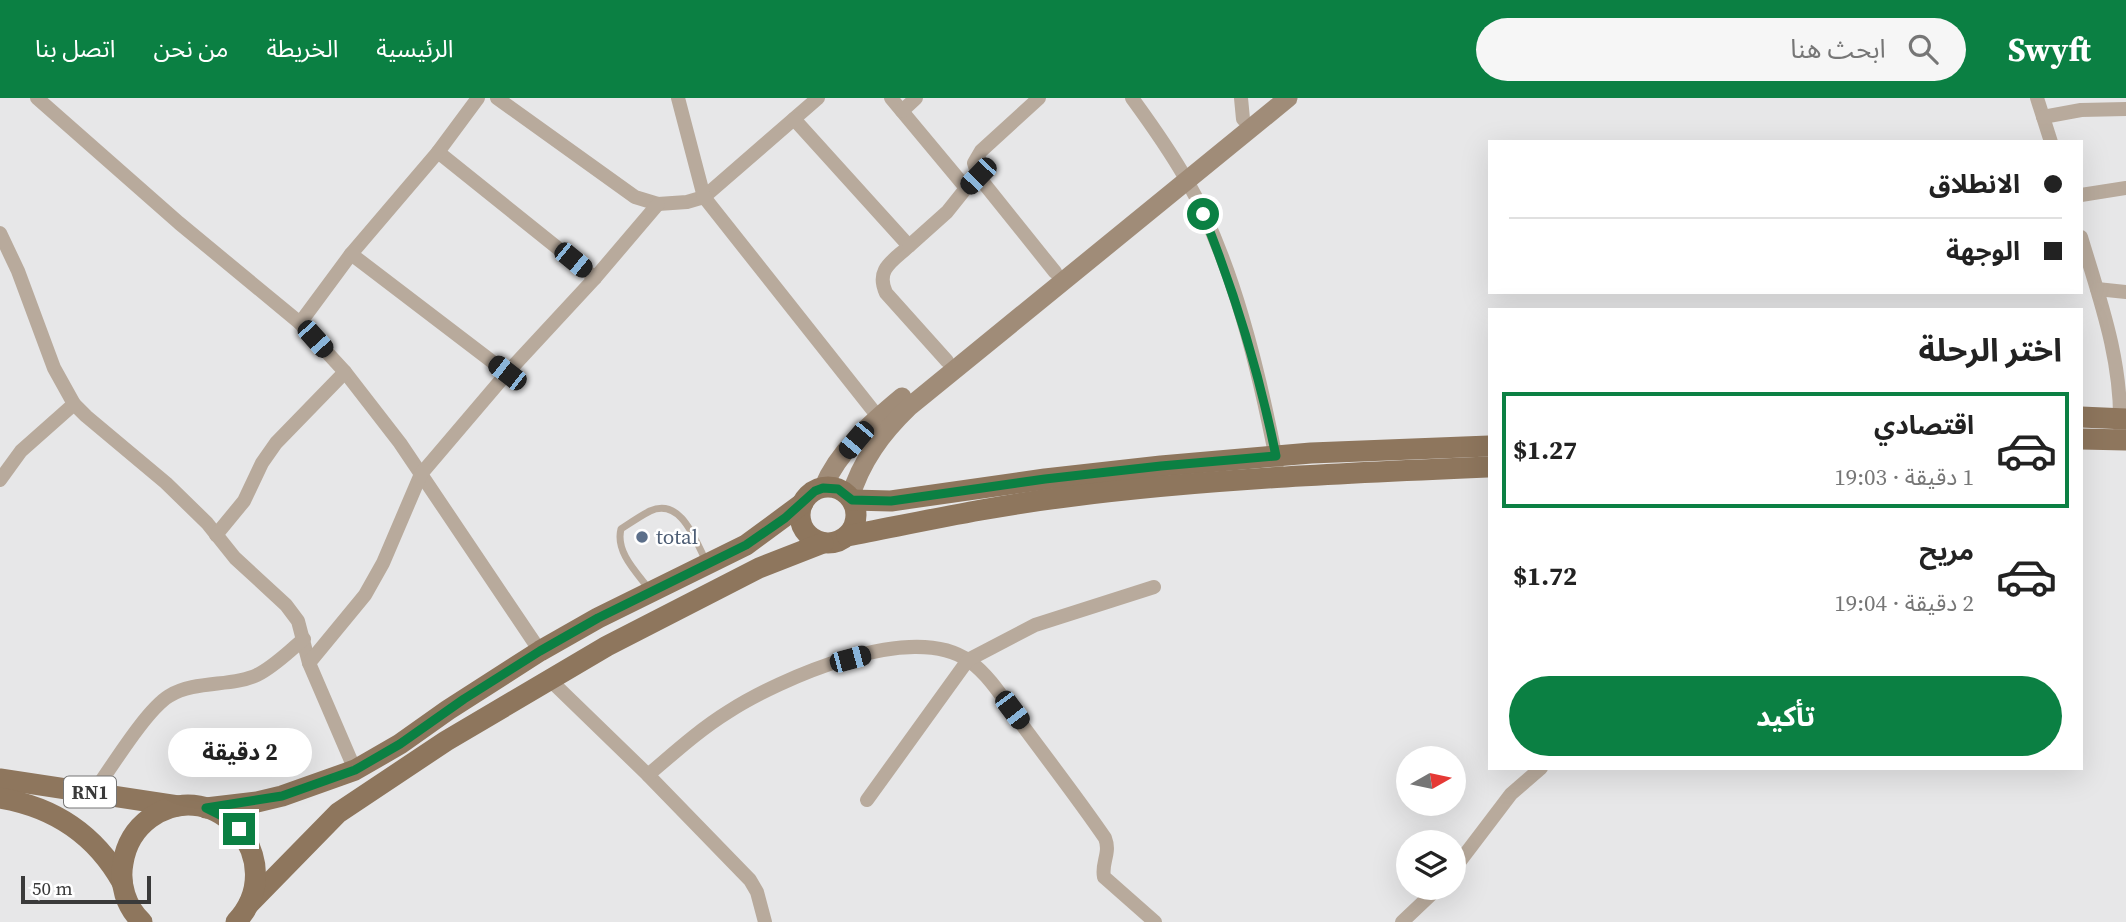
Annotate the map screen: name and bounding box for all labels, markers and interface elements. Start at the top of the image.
search box [1476,18,1966,81]
text: Swyft [2008,27,2091,72]
icon: search [1904,30,1942,68]
text: ابحث هنا [1790,31,1886,67]
text: اتصل بنا [35,32,115,65]
text: من نحن [153,32,228,65]
text: الخريطة [266,32,338,65]
text: الرئيسية [376,32,454,65]
car [956,154,1001,198]
text: الانطلاق [1929,166,2020,202]
route start [1187,198,1219,230]
text: الوجهة [1946,233,2020,269]
car [551,239,596,281]
car [294,316,337,362]
text: اختر الرحلة [1919,328,2062,372]
car [484,352,531,394]
text: اقتصادي [1874,407,1974,443]
car [835,417,878,463]
icon: car [1995,419,2058,482]
text: $1.27 [1513,432,1577,468]
text: 1 دقيقة · 19:03 [1834,461,1974,493]
place label: total [656,522,698,551]
marker: total [634,529,650,545]
text: مريح [1919,533,1974,569]
icon: car [1995,545,2058,608]
text: $1.72 [1513,558,1577,594]
text: 2 دقيقة · 19:04 [1834,587,1974,619]
car [827,643,874,675]
button: تأكيد [1509,676,2062,756]
car [991,687,1034,733]
callout: 2 دقيقة [167,728,311,776]
text: 2 دقيقة [202,736,278,768]
north arrow [1396,746,1466,816]
map controls [1396,746,1466,900]
road number: RN1 [64,776,116,807]
route end [223,813,255,845]
button: layers [1396,830,1466,900]
scale bar [21,873,150,905]
text: 50 m [32,875,73,901]

